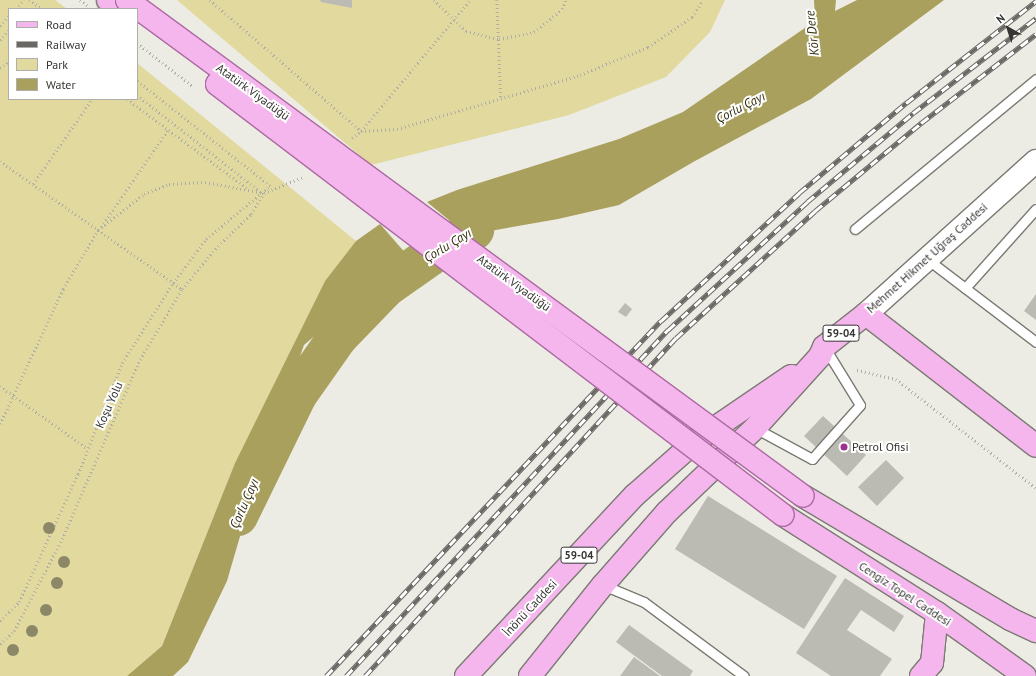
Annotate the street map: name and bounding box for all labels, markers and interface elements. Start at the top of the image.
legend [8,8,138,100]
north arrow [988,8,1028,48]
water label: Kör Dere [803,9,823,57]
text: N [993,11,1008,26]
text: Road [46,17,71,32]
text: Railway [46,37,86,52]
text: Park [46,57,68,72]
street label: Atatürk Viyadüğü [213,60,293,124]
text: Water [46,77,76,92]
water label: Çorlu Çayı [714,89,768,127]
street label: Mehmet Hikmet Uğraş Caddesi [864,200,990,316]
water label: Çorlu Çayı [421,226,475,266]
street label: Atatürk Viyadüğü [474,251,554,315]
road number: 59-04 [822,324,860,342]
street label: Koşu Yolu [92,379,126,431]
place label: Petrol Ofisi [852,440,909,454]
marker: Petrol Ofisi [839,442,849,452]
water label: Çorlu Çayı [227,477,263,531]
road number: 59-04 [560,546,598,564]
street label: Cengiz Topel Caddesi [856,559,954,629]
street label: İnönü Caddesi [500,577,560,639]

